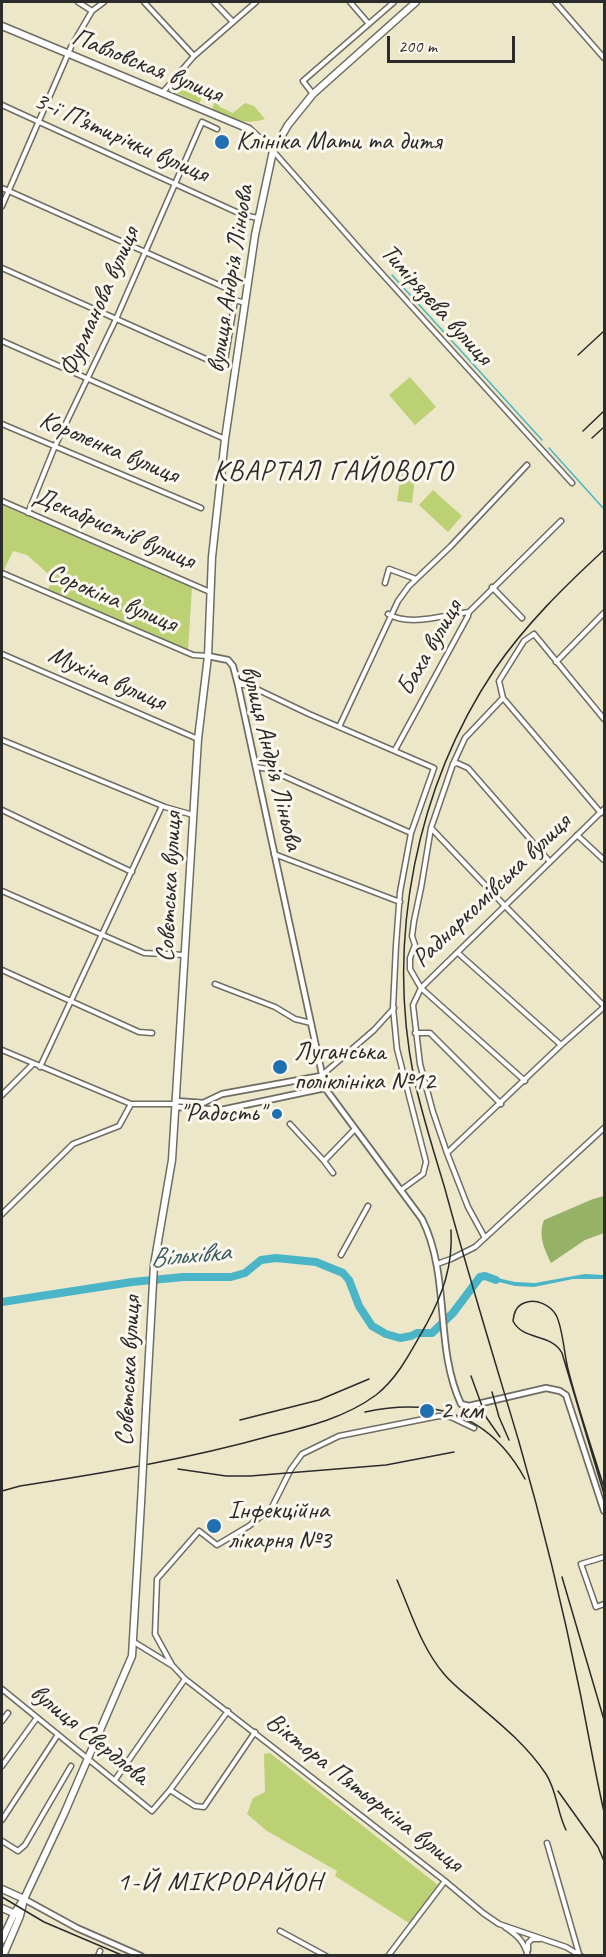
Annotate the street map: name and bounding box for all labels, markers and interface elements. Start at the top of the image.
street label: Павловская вулиця [67,22,227,110]
scale bar [390,24,518,62]
text: 200 m [398,35,437,57]
street label: 3-ї П’ятирічки вулиця [29,86,213,190]
place label: Клініка Мати та дитя [236,126,441,158]
marker: Клініка Мати та дитя [213,133,231,151]
street label: вулиця Андрія Ліньова [201,183,261,375]
street label: Фурманова вулиця [53,222,147,382]
street label: Тимірязєва вулиця [373,238,499,372]
street label: Короленка вулиця [35,405,183,491]
district label: КВАРТАЛ ГАЙОВОГО [212,456,454,490]
street label: Декабристів вулиця [28,481,200,577]
street label: Сорокіна вулиця [42,558,182,640]
street label: Баха вулиця [390,595,470,701]
street label: Мухіна вулиця [44,639,170,719]
street label: вулиця Андрія Ліньова [233,662,309,854]
street label: Раднаркомівська вулиця [406,807,578,975]
street label: Совєтська вулиця [150,811,190,963]
place label: Луганська поліклініка №12 [294,1036,435,1098]
marker: Луганська поліклініка №12 [271,1058,289,1076]
place label: "Радость" [180,1098,265,1130]
marker: "Радость" [270,1107,284,1121]
water label: Вільхівка [149,1236,231,1276]
street label: Совєтська вулиця [109,1295,149,1447]
place label: 2 км [440,1395,483,1427]
marker: 2 км [418,1402,436,1420]
place label: Інфекційна лікарня №3 [228,1495,331,1556]
marker: Інфекційна лікарня №3 [205,1517,223,1535]
street label: вулиця Свердлова [23,1678,155,1792]
street label: Віктора Пятьоркіна вулиця [259,1706,469,1880]
district label: 1-Й МІКРОРАЙОН [116,1867,324,1899]

